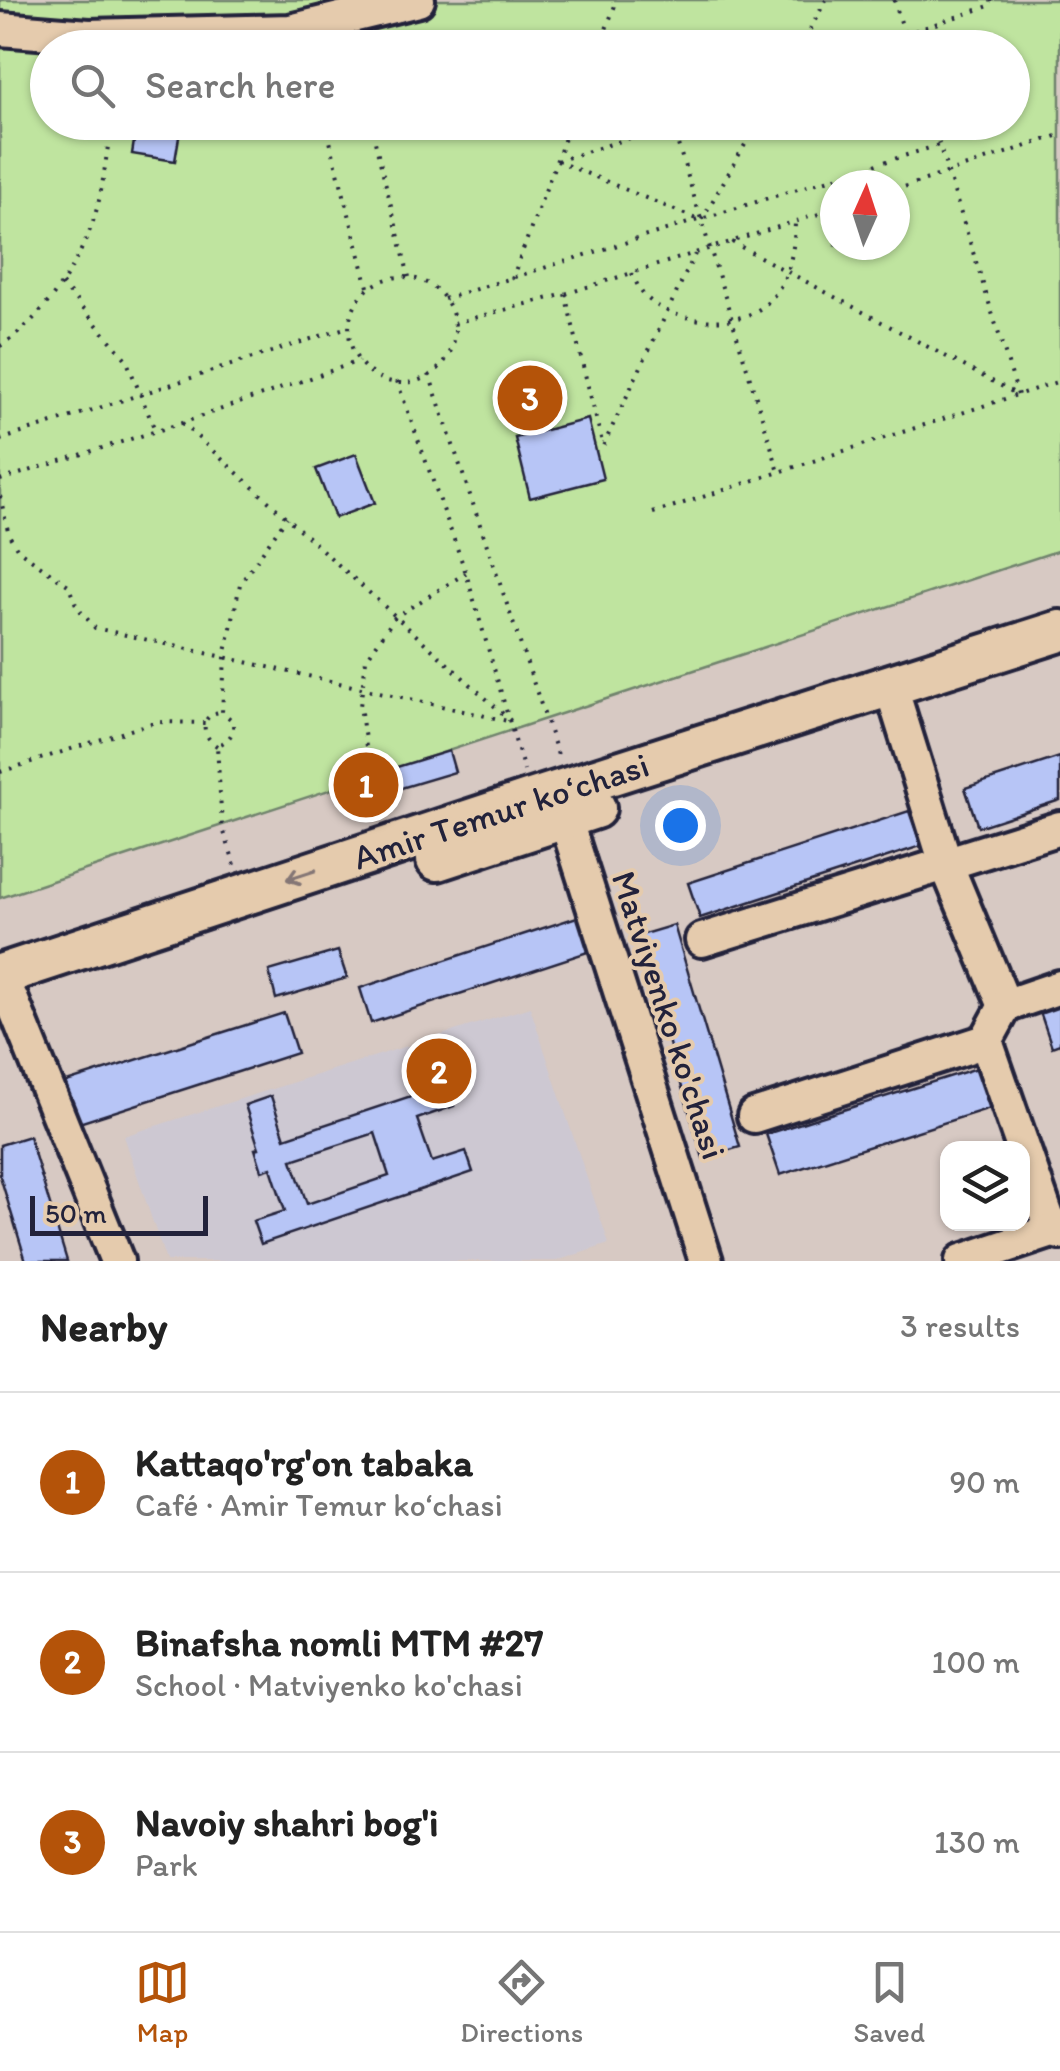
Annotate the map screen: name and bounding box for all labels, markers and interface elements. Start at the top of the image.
search box [30,30,1030,140]
icon: search [65,58,120,113]
text: Search here [145,62,336,108]
north arrow [820,170,910,260]
pin: 3 [498,360,562,436]
street label: Amir Temur ko‘chasi [348,743,654,879]
pin: 1 [334,748,398,822]
your location [655,800,706,851]
street label: Matviyenko ko'chasi [603,866,735,1164]
one-way arrow [286,868,317,886]
pin: 2 [406,1034,472,1108]
map controls [940,1141,1030,1231]
button: layers [940,1141,1030,1231]
scale bar [30,1191,208,1236]
text: 50 m [45,1196,107,1230]
text: Nearby [40,1301,167,1352]
text: 3 results [900,1307,1020,1345]
text: Kattaqo'rg'on tabaka [135,1440,473,1486]
text: 1 [65,1463,80,1501]
text: 90 m [949,1463,1020,1501]
text: Café · Amir Temur ko‘chasi [135,1486,503,1524]
text: Binafsha nomli MTM #27 [135,1620,543,1666]
text: 2 [64,1643,81,1681]
text: 100 m [932,1643,1020,1681]
text: School · Matviyenko ko'chasi [135,1666,523,1704]
text: Navoiy shahri bog'i [135,1800,439,1846]
text: 3 [64,1823,81,1861]
text: 130 m [934,1823,1020,1861]
text: Park [135,1846,198,1884]
tab: Map [135,1955,190,2049]
tab: Directions [460,1955,583,2049]
tab: Saved [853,1955,925,2049]

